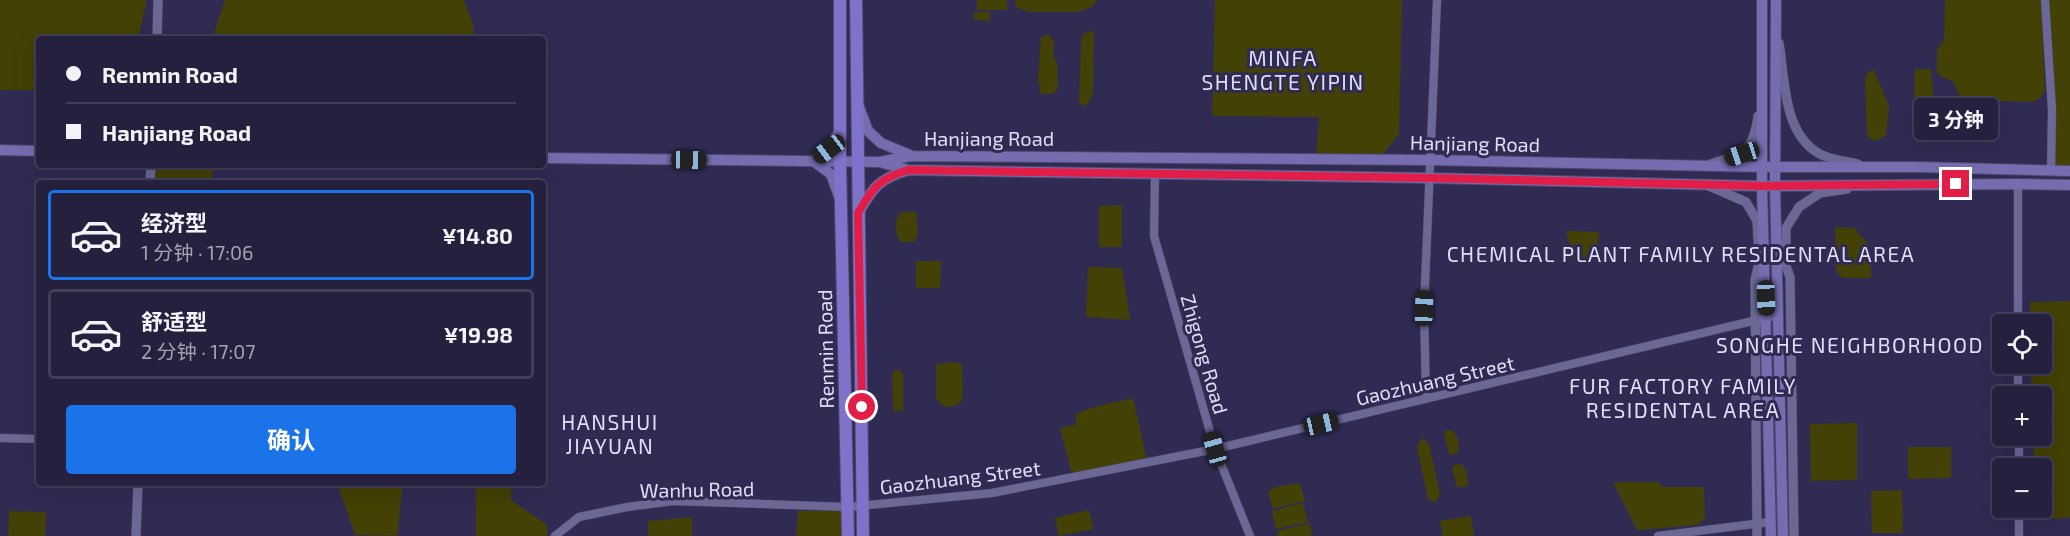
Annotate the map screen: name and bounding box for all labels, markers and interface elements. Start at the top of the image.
district label: MINFA SHENGTE YIPIN [1201,45,1365,94]
text: Renmin Road [102,61,238,87]
callout: 3 分钟 [1914,97,1998,139]
text: 3 分钟 [1928,107,1984,131]
text: Hanjiang Road [102,119,251,145]
street label: Hanjiang Road [924,126,1054,150]
street label: Hanjiang Road [1410,130,1540,156]
car [809,131,849,167]
car [1722,140,1762,168]
car [671,151,707,169]
route end [1942,170,1969,197]
icon: car [69,208,123,262]
text: 经济型 [141,209,207,235]
text: ¥14.80 [442,222,513,248]
text: 1 分钟 · 17:06 [141,240,253,264]
district label: CHEMICAL PLANT FAMILY RESIDENTAL AREA [1447,241,1915,266]
car [1756,280,1776,316]
street label: Renmin Road [812,289,838,409]
car [1414,290,1434,326]
street label: Zhigong Road [1176,291,1234,417]
icon: car [69,307,123,361]
text: 舒适型 [141,308,207,334]
map controls [1992,314,2052,518]
button: locate [1992,314,2052,374]
text: ¥19.98 [444,321,513,347]
district label: SONGHE NEIGHBORHOOD [1716,332,1984,357]
text: 2 分钟 · 17:07 [141,339,256,363]
street label: Gaozhuang Street [1353,350,1517,410]
district label: FUR FACTORY FAMILY RESIDENTAL AREA [1569,373,1797,422]
button: + [1992,386,2052,446]
route start [848,393,875,420]
button: 确认 [66,405,516,474]
district label: HANSHUI JIAYUAN [561,409,659,458]
car [1301,411,1341,437]
car [1201,429,1229,469]
street label: Gaozhuang Street [878,455,1042,499]
button: − [1992,458,2052,518]
street label: Wanhu Road [639,476,755,502]

